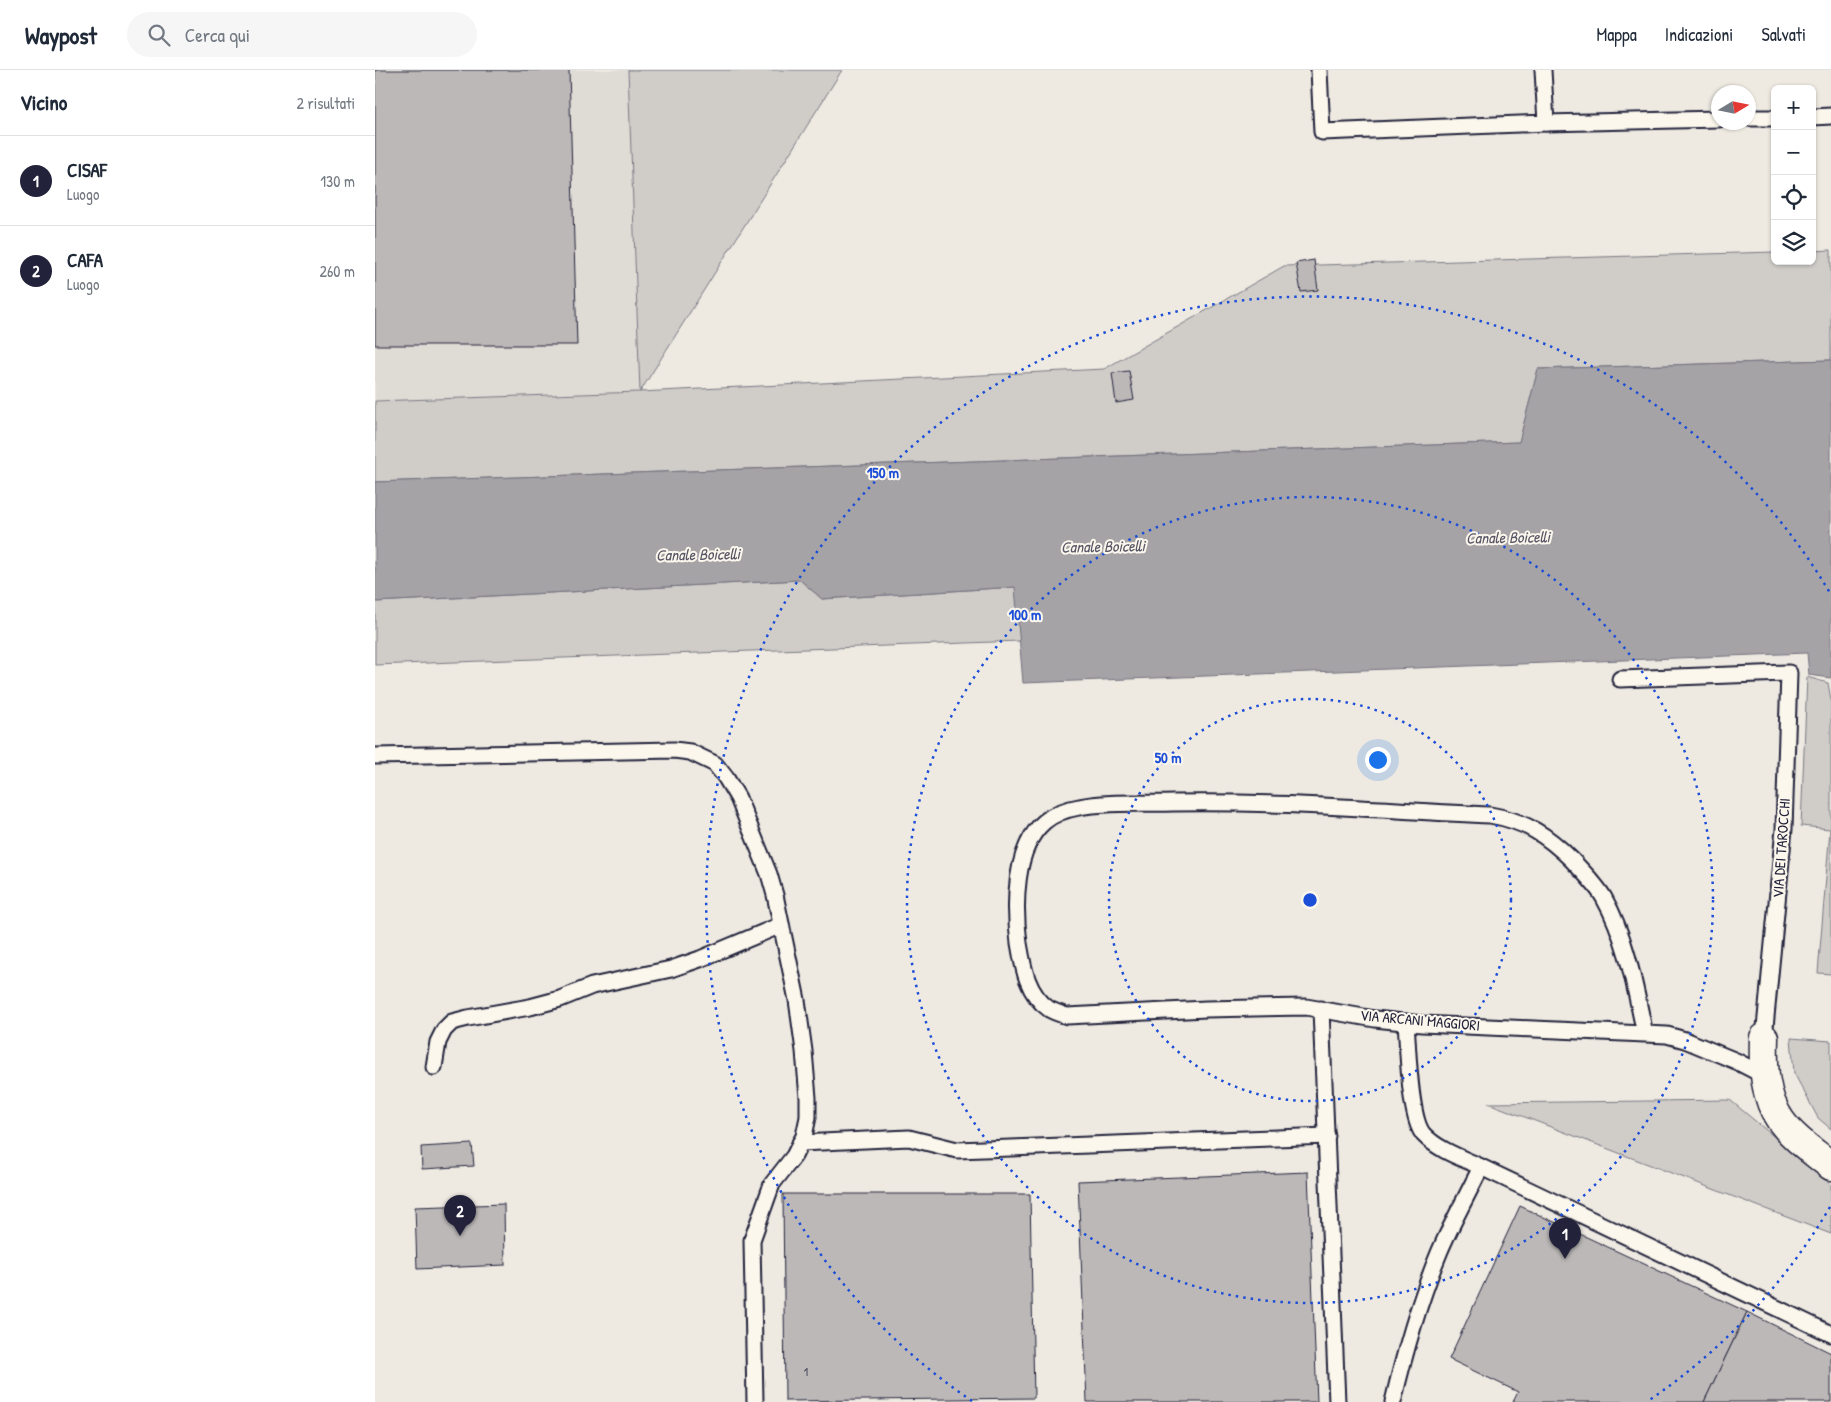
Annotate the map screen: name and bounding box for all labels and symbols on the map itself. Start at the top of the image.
north arrow [1711,85,1756,130]
text: 150 m [867,462,899,483]
water label: Canale Boicelli [1466,525,1552,549]
water label: Canale Boicelli [1061,534,1147,558]
water label: Canale Boicelli [656,542,742,566]
text: 100 m [1009,604,1041,625]
text: 50 m [1155,747,1181,768]
your location [1365,747,1391,773]
street label: VIA DEI TAROCCHI [1767,797,1795,899]
centre of rings [1301,891,1319,909]
street label: VIA ARCANI MAGGIORI [1359,1004,1481,1036]
pin: 2 [444,1195,476,1236]
pin: 1 [1549,1218,1581,1259]
house number: 1 [804,1363,808,1380]

